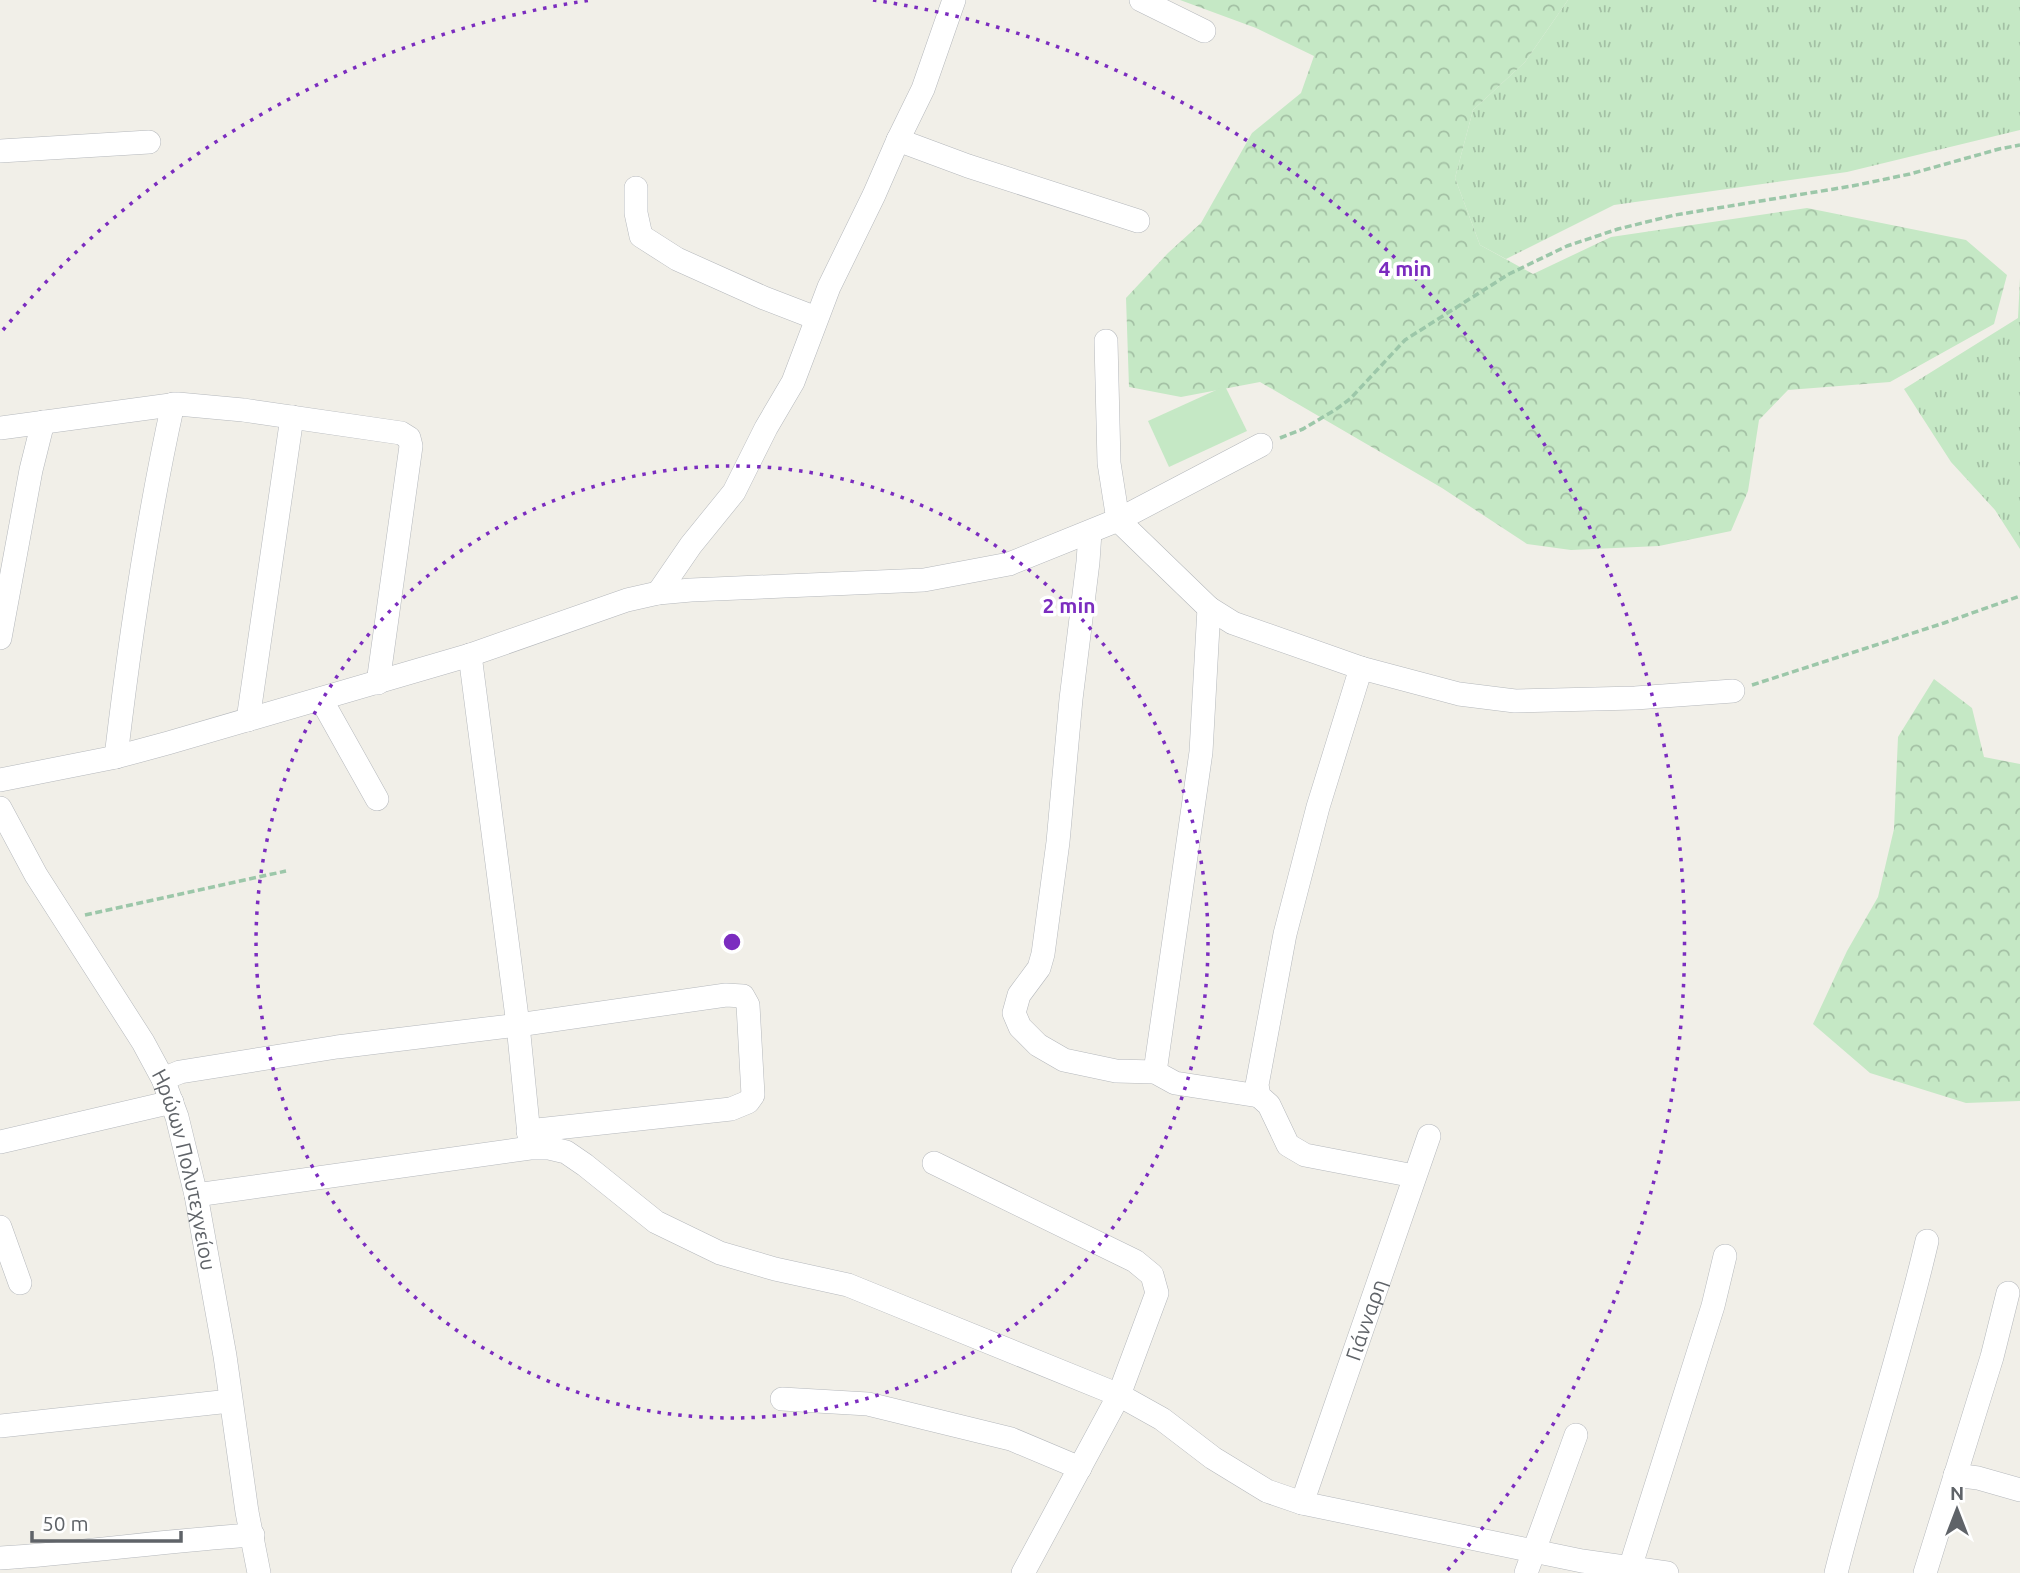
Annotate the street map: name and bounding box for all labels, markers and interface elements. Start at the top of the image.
text: 4 min [1378,256,1432,280]
text: 2 min [1042,593,1096,617]
centre of rings [720,930,744,954]
street label: Ηρώων Πολυτεχνείου [148,1064,221,1272]
street label: Γιάνναρη [1340,1276,1391,1364]
north arrow [1922,1475,1992,1545]
text: N [1950,1482,1964,1504]
scale bar [32,1500,180,1544]
text: 50 m [42,1511,89,1535]

